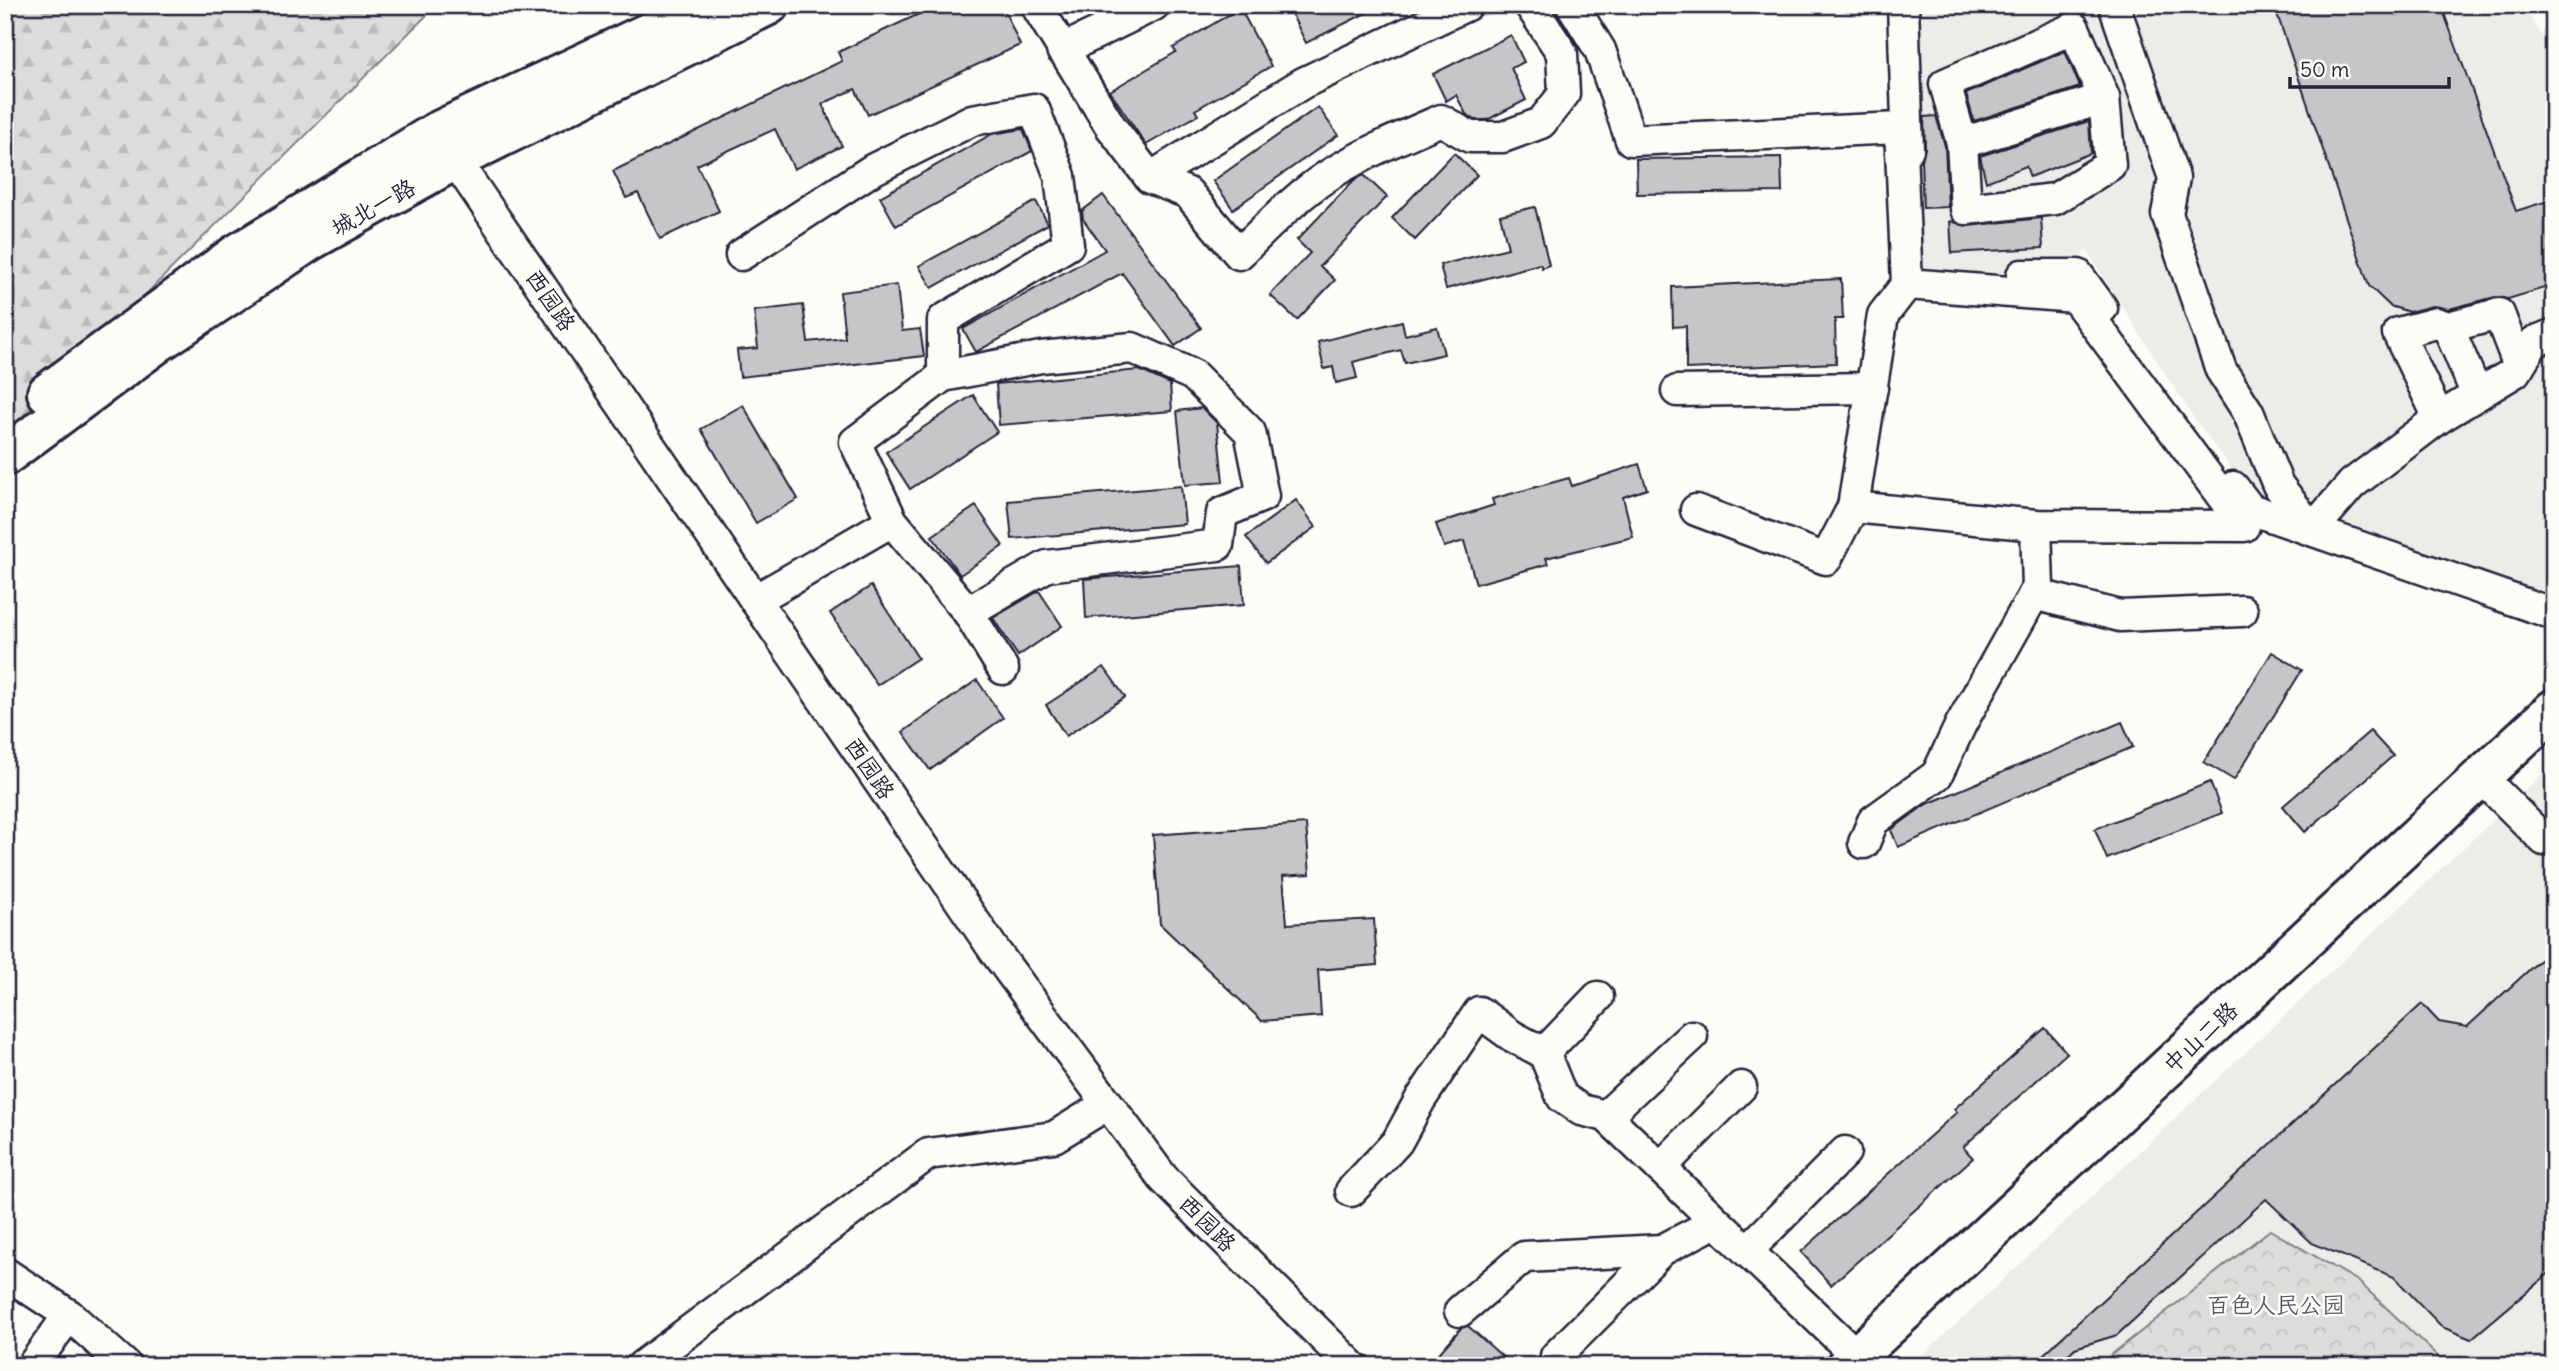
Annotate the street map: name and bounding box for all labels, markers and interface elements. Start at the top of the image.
scale bar [2290,46,2449,90]
text: 50 m [2300,56,2349,83]
street label: 城北一路 [326,172,420,242]
street label: 西园路 [520,263,582,337]
street label: 西园路 [839,731,901,805]
street label: 中山二路 [2156,995,2244,1079]
street label: 西园路 [1173,1188,1243,1258]
park label: 百色人民公园 [2207,1290,2345,1319]

